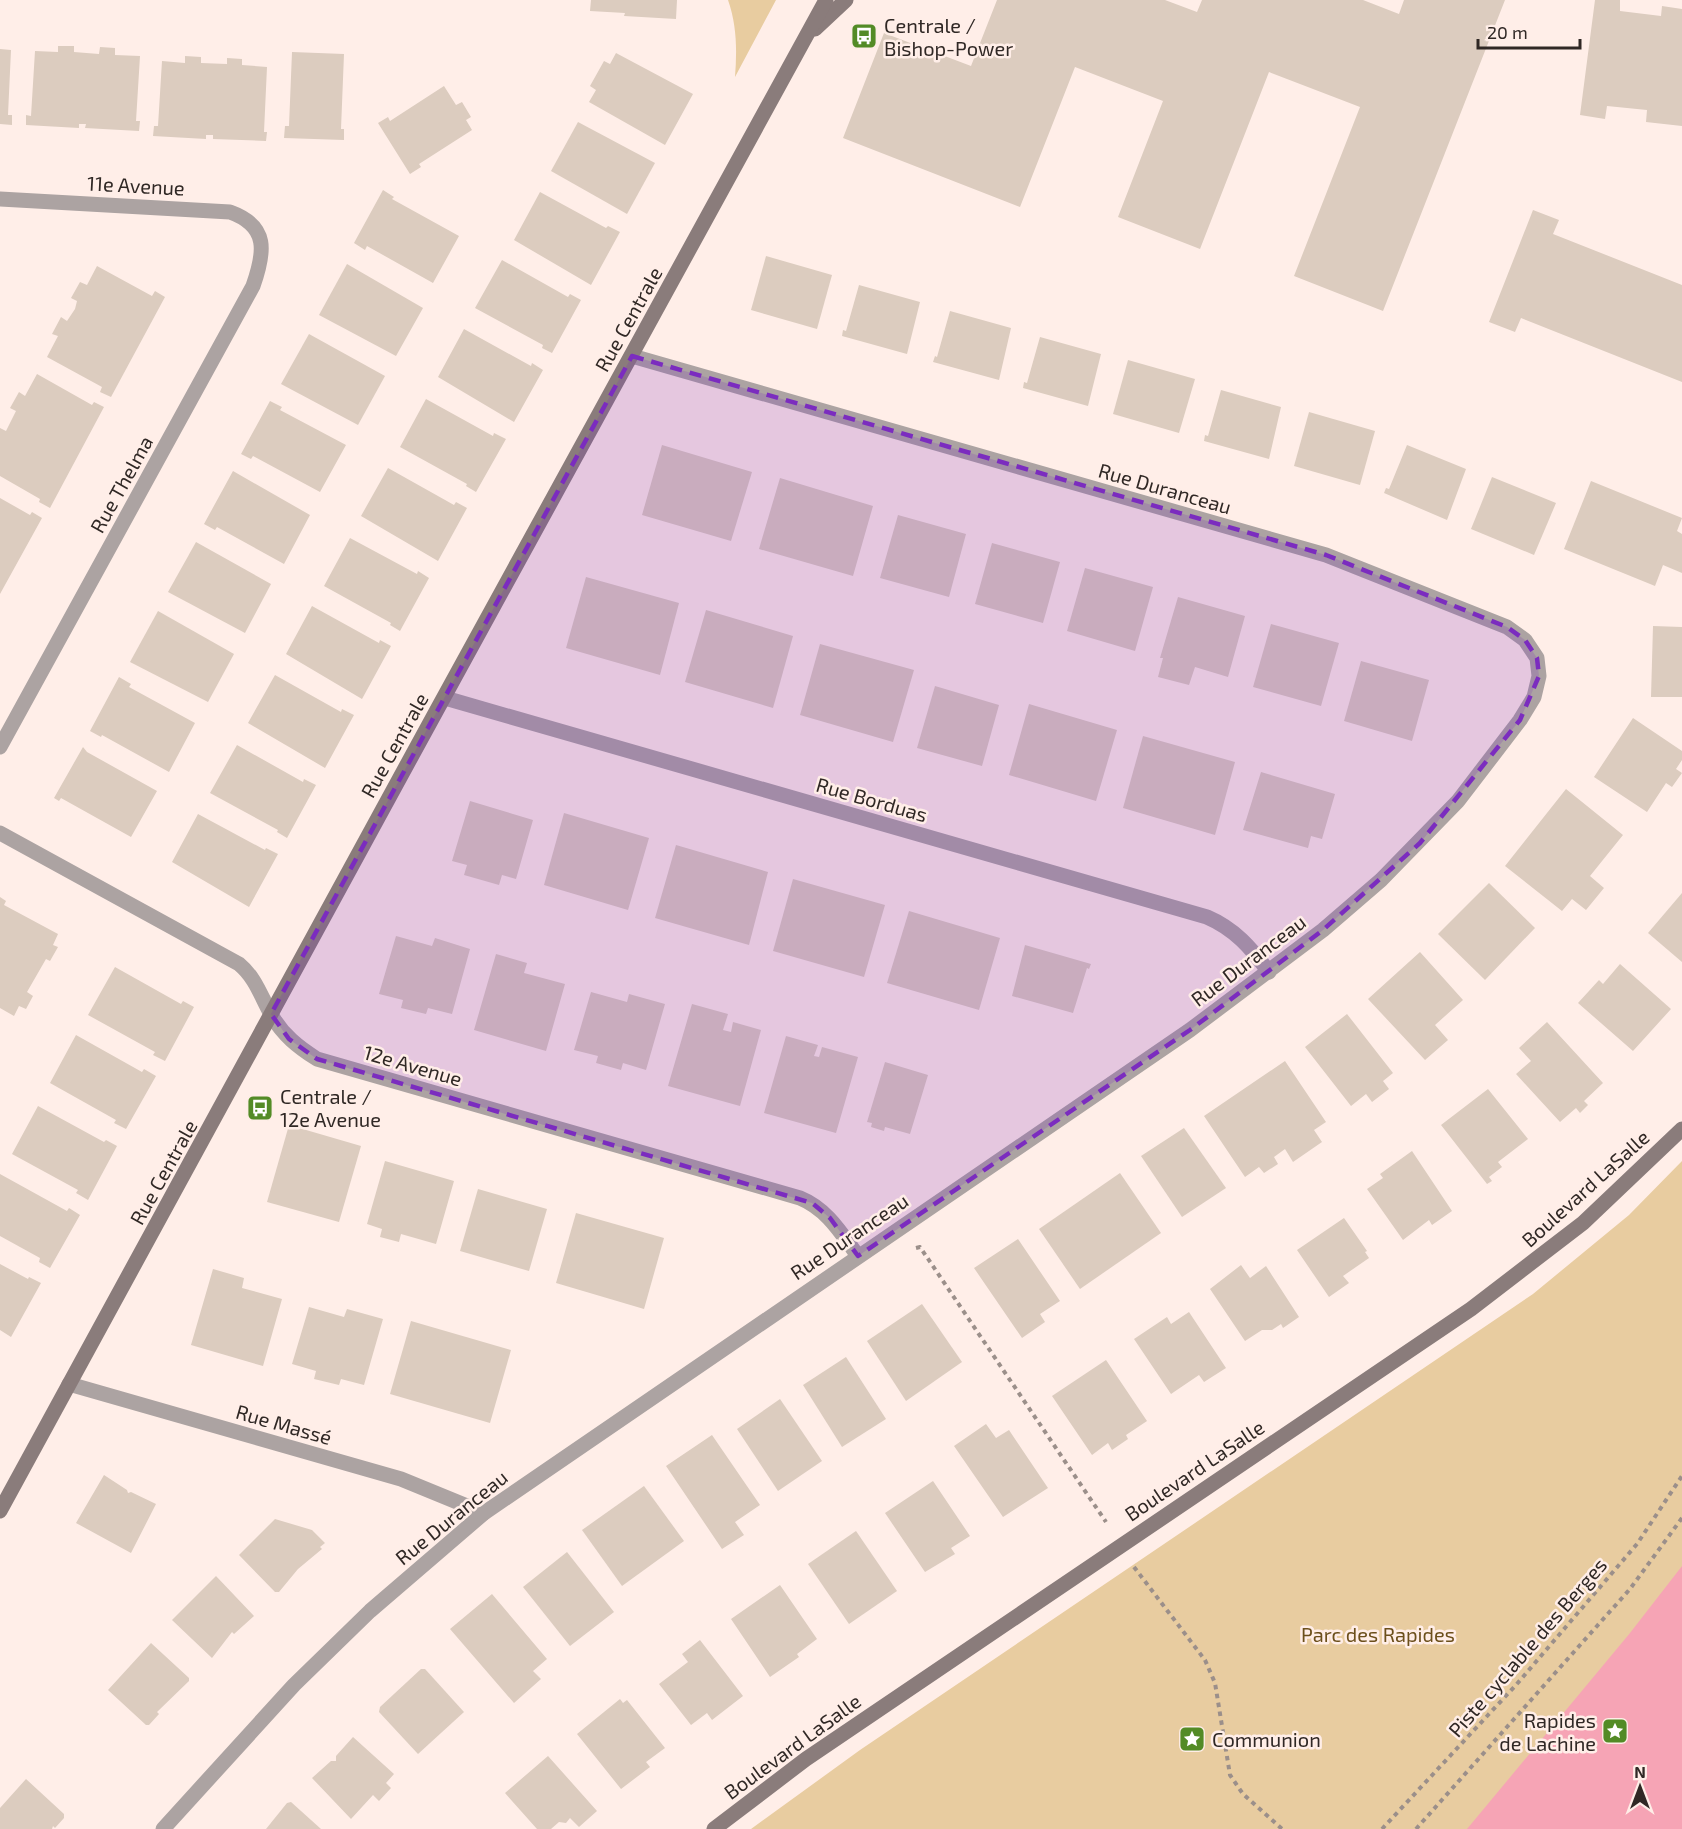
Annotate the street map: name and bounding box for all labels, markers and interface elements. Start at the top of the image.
scale bar [1478,12,1580,50]
place label: Centrale / Bishop-Power [884,13,1013,60]
bus stop icon: Centrale / Bishop-Power [849,21,879,51]
text: 20 m [1487,21,1528,43]
street label: 11e Avenue [87,170,185,200]
street label: Rue Centrale [589,262,667,376]
street label: Rue Thelma [85,431,157,537]
street label: Rue Duranceau [1096,458,1234,518]
street label: Rue Centrale [355,688,433,802]
street label: Rue Borduas [814,772,930,826]
street label: Rue Duranceau [1186,909,1310,1011]
street label: 12e Avenue [361,1040,465,1090]
place label: Centrale / 12e Avenue [280,1084,381,1131]
bus stop icon: Centrale / 12e Avenue [245,1093,275,1123]
street label: Rue Centrale [124,1115,202,1229]
street label: Boulevard LaSalle [1516,1125,1654,1251]
street label: Rue Duranceau [786,1188,912,1284]
street label: Rue Massé [233,1399,335,1449]
street label: Boulevard LaSalle [1120,1414,1268,1526]
street label: Rue Duranceau [390,1465,512,1569]
street label: Piste cyclable des Berges [1443,1553,1611,1741]
park label: Parc des Rapides [1301,1622,1455,1646]
street label: Boulevard LaSalle [719,1688,865,1804]
place label: Rapides de Lachine [1499,1708,1596,1755]
place icon: Rapides de Lachine [1600,1716,1630,1746]
place icon: Communion [1177,1724,1207,1754]
place label: Communion [1212,1727,1321,1751]
north arrow [1610,1757,1670,1817]
text: N [1634,1762,1646,1781]

